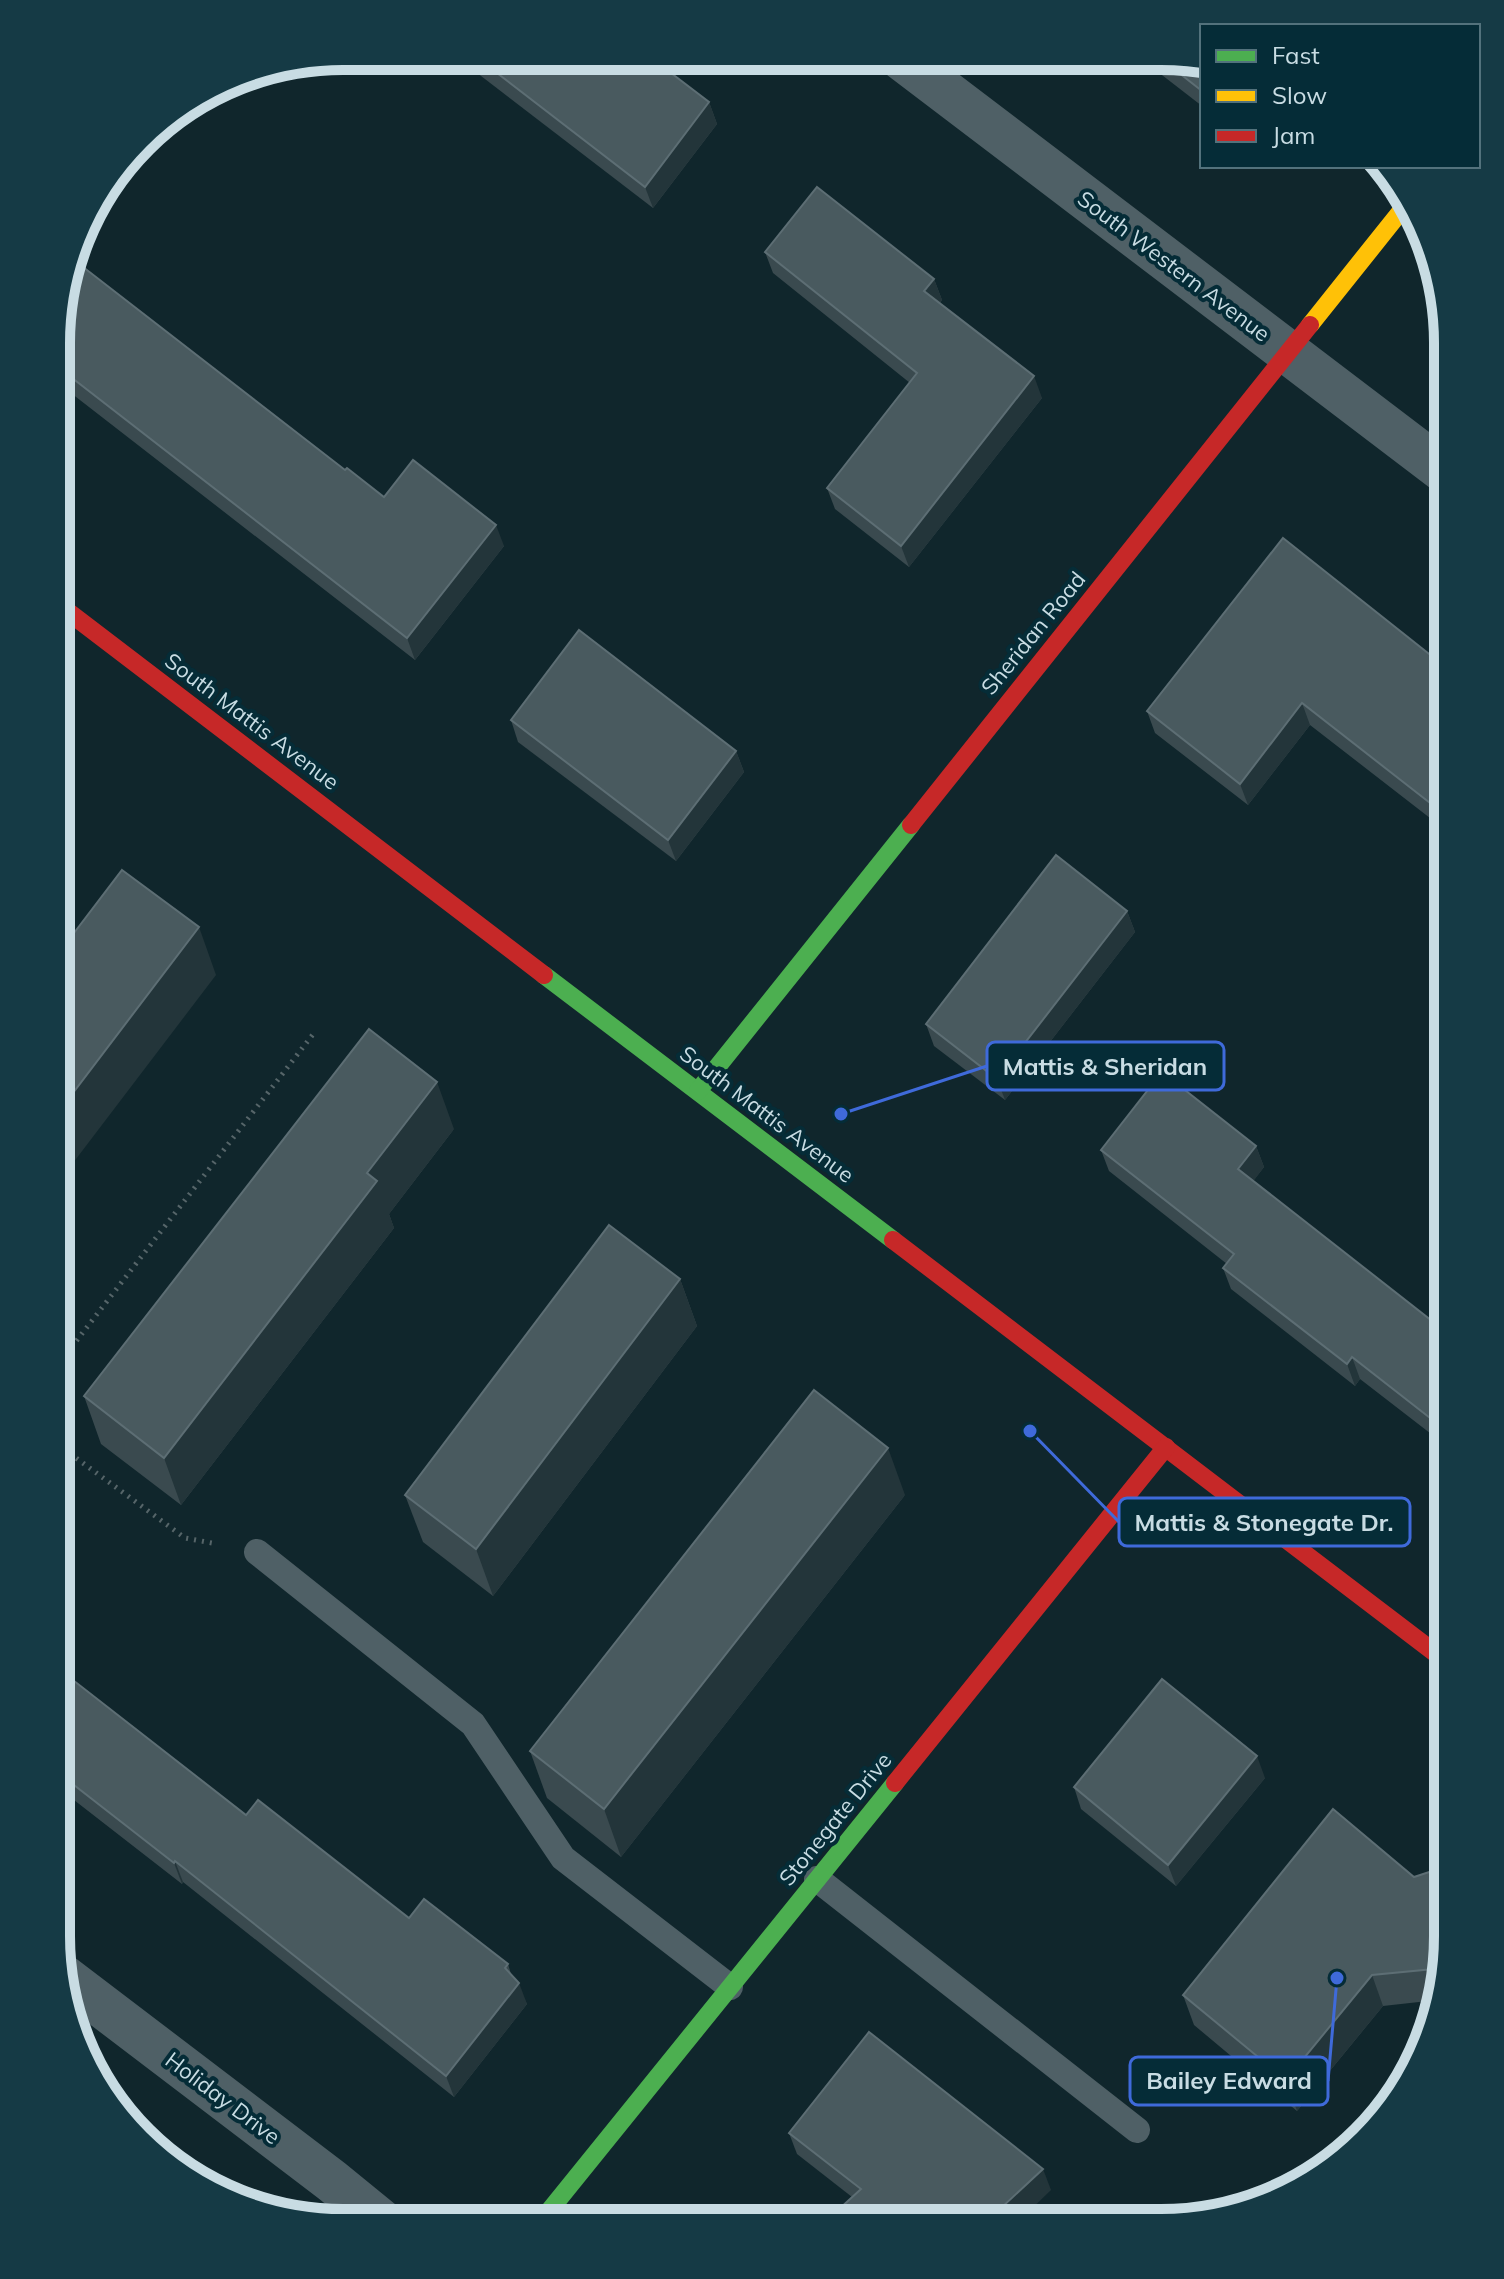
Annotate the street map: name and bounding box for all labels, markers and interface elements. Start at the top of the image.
legend [1200,24,1480,168]
text: Fast [1272,40,1320,70]
text: Slow [1272,80,1327,110]
text: Jam [1272,120,1315,150]
street label: South Western Avenue [1072,184,1276,348]
street label: Sheridan Road [975,566,1091,700]
street label: South Mattis Avenue [159,646,345,796]
street label: South Mattis Avenue [674,1039,860,1189]
callout: Mattis & Sheridan [987,1042,1224,1090]
text: Mattis & Sheridan [1003,1051,1207,1081]
callout: Mattis & Stonegate Dr. [1119,1498,1410,1546]
text: Mattis & Stonegate Dr. [1134,1507,1394,1537]
street label: Stonegate Drive [773,1747,897,1891]
street label: Holiday Drive [160,2046,286,2150]
callout: Bailey Edward [1130,2057,1328,2105]
text: Bailey Edward [1146,2065,1312,2095]

